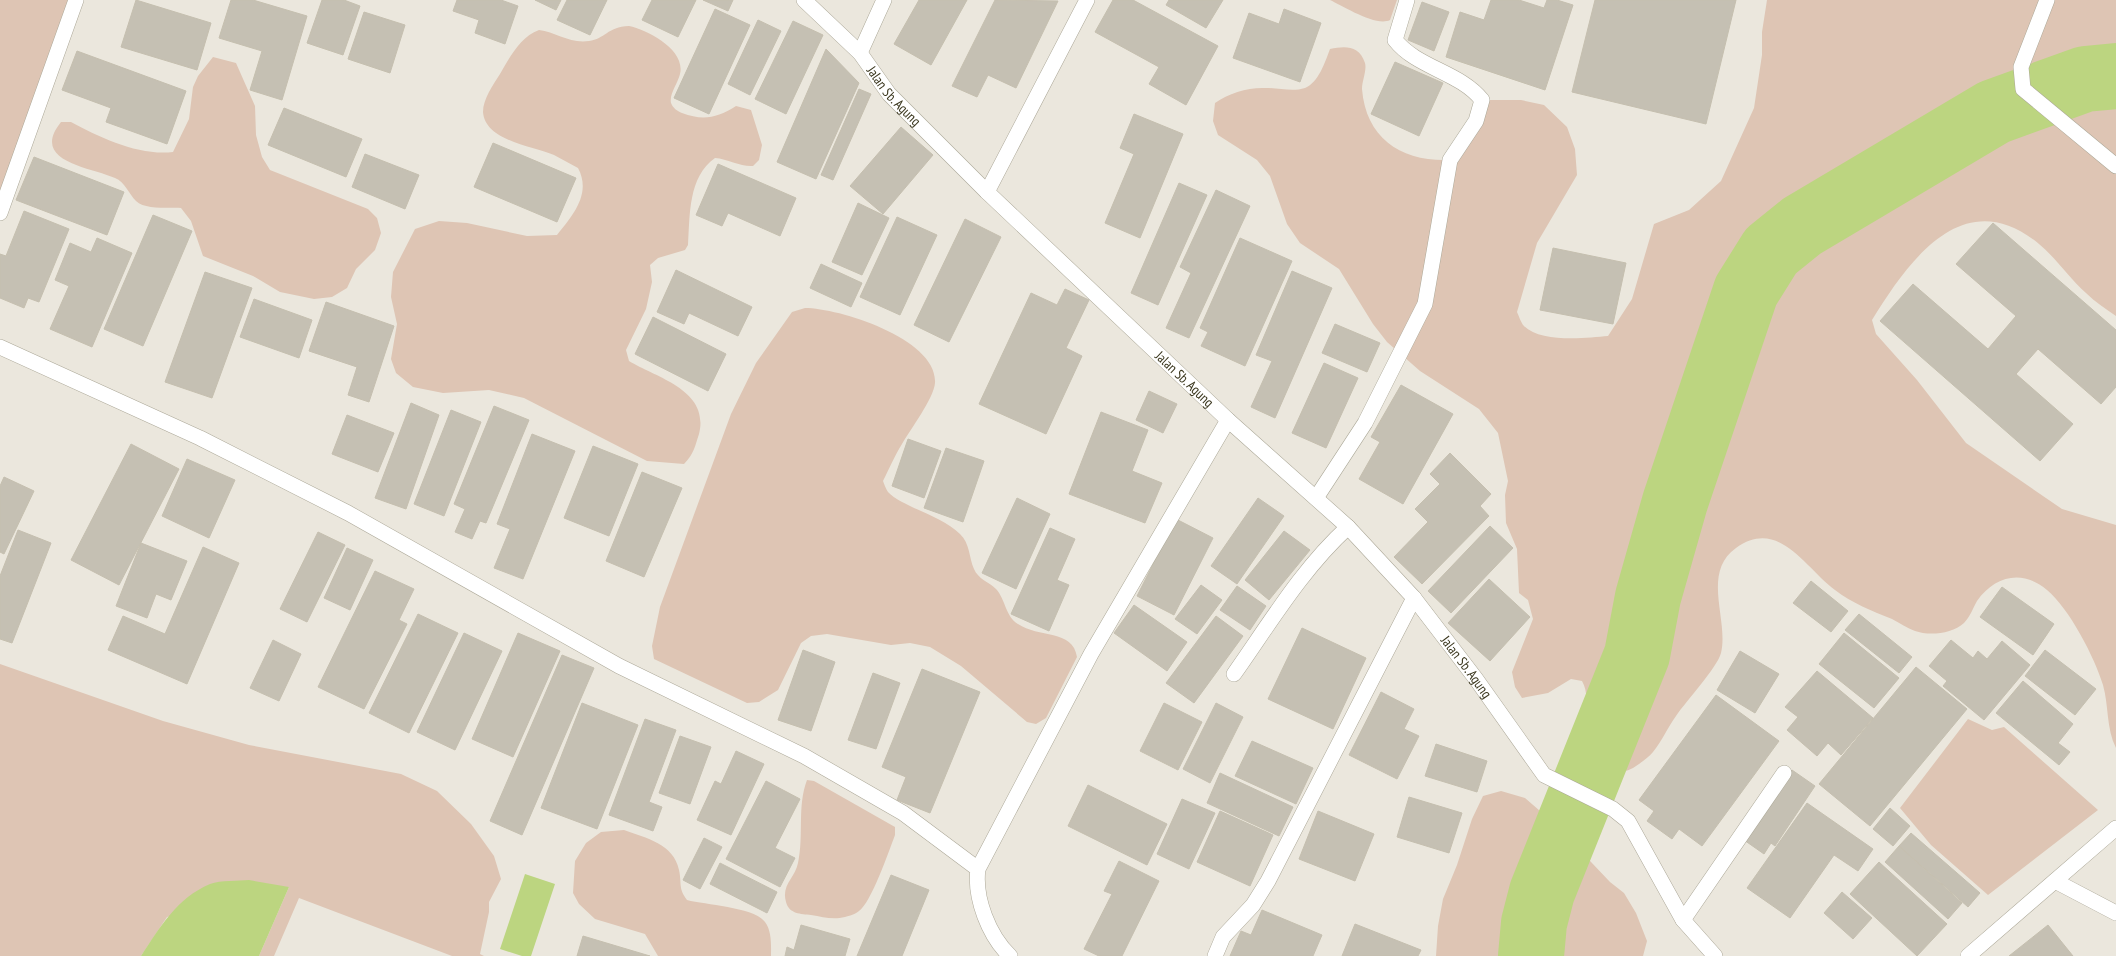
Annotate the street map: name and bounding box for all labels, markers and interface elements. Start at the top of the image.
street label: Jalan Sb. Agung [862,62,925,130]
street label: Jalan Sb. Agung [1151,346,1218,411]
street label: Jalan Sb. Agung [1436,631,1496,702]

